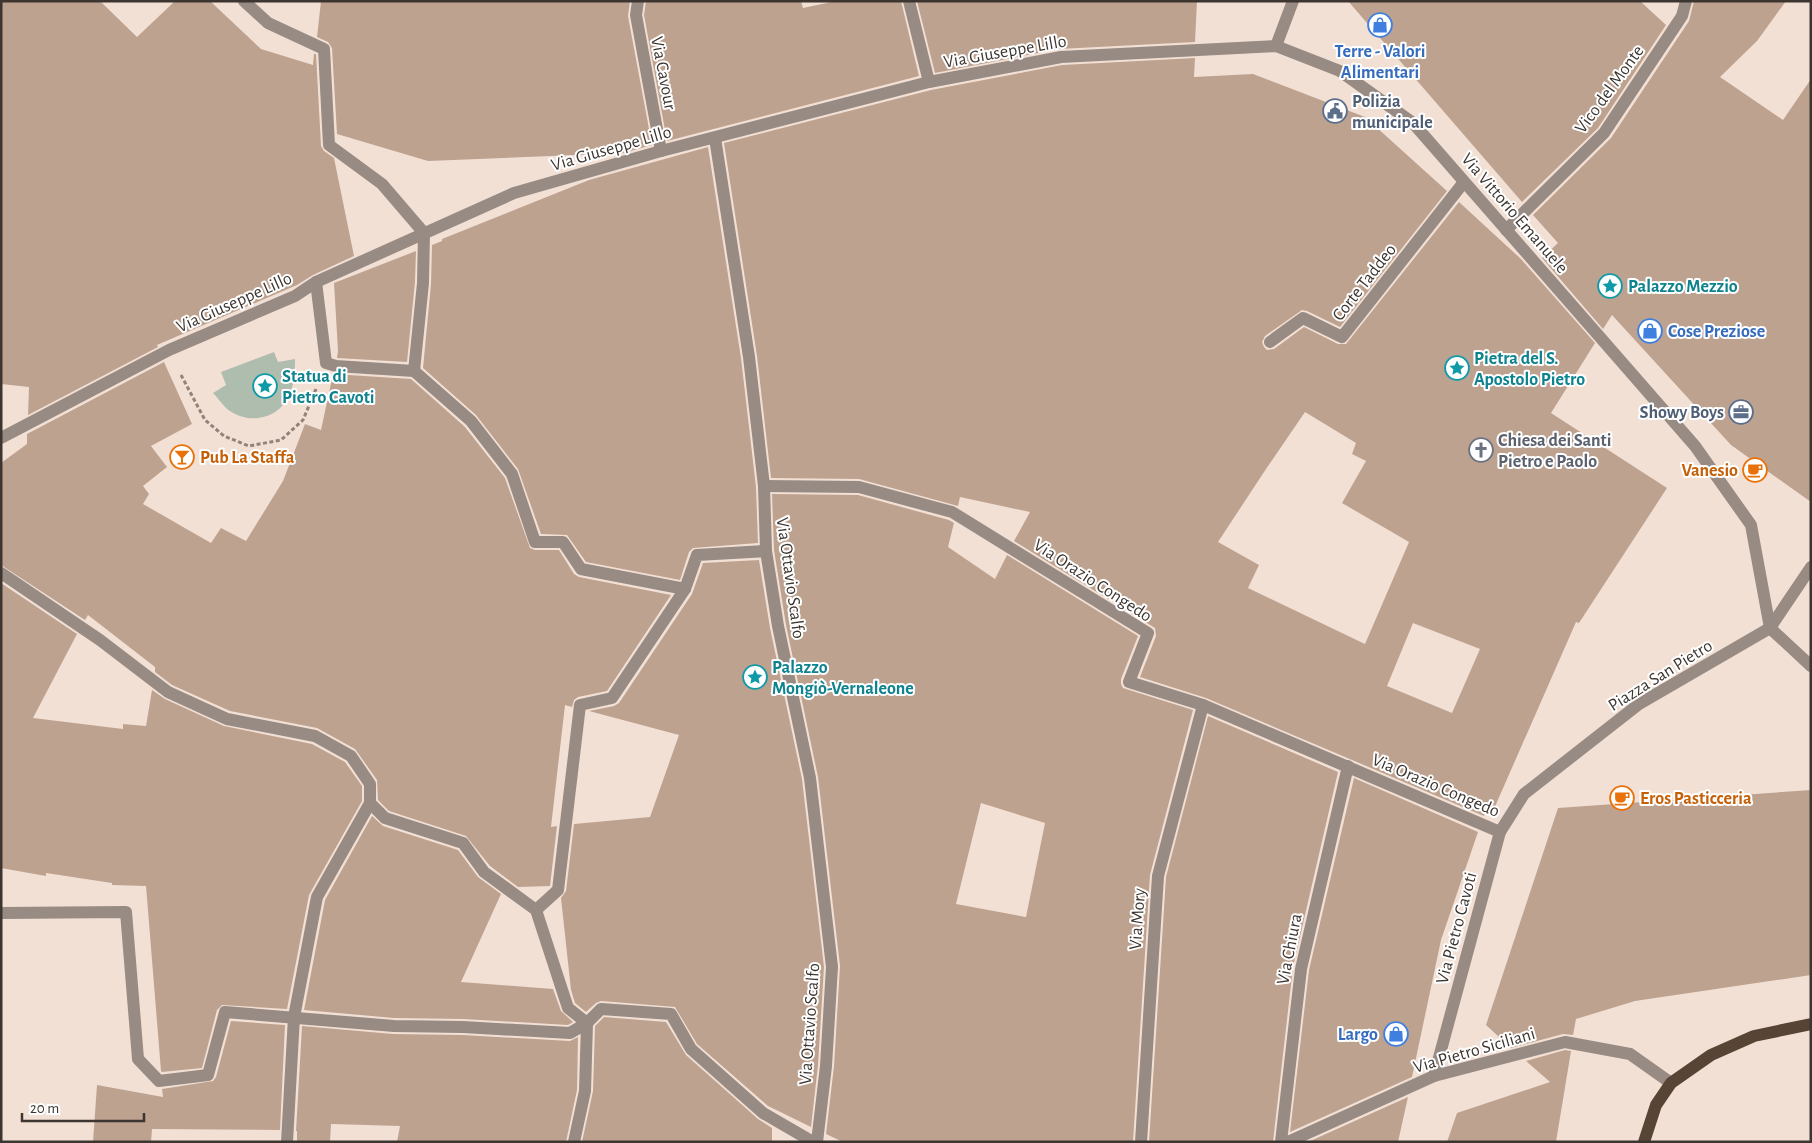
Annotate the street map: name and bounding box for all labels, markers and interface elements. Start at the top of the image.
shop icon: Terre - Valori Alimentari [1367,12,1393,38]
street label: Via Giuseppe Lillo [942,32,1068,72]
street label: Via Cavour [647,35,679,112]
street label: Vico del Monte [1572,42,1648,137]
place label: Terre - Valori Alimentari [1334,43,1426,82]
place label: Polizia municipale [1352,93,1433,132]
public building icon: Polizia municipale [1322,98,1348,124]
street label: Via Giuseppe Lillo [549,123,674,175]
street label: Via Vittorio Emanuele [1457,150,1571,277]
street label: Corte Taddeo [1329,241,1400,324]
street label: Via Giuseppe Lillo [174,269,295,336]
place icon: Palazzo Mezzio [1597,273,1623,299]
place label: Palazzo Mezzio [1628,278,1738,296]
shop icon: Cose Preziose [1637,318,1663,344]
place label: Cose Preziose [1668,323,1765,341]
place label: Pietra del S. Apostolo Pietro [1474,350,1585,389]
place icon: Pietra del S. Apostolo Pietro [1444,355,1470,381]
place label: Statua di Pietro Cavoti [282,368,374,407]
place icon: Statua di Pietro Cavoti [252,373,278,399]
office icon: Showy Boys [1728,399,1754,425]
place label: Showy Boys [1640,404,1724,422]
place label: Chiesa dei Santi Pietro e Paolo [1498,432,1611,471]
church icon: Chiesa dei Santi Pietro e Paolo [1468,437,1494,463]
bar icon: Pub La Staffa [169,444,195,470]
place label: Pub La Staffa [200,449,295,467]
cafe icon: Vanesio [1742,457,1768,483]
place label: Vanesio [1681,462,1738,480]
street label: Via Ottavio Scalfo [773,516,807,640]
street label: Via Orazio Congedo [1030,536,1155,626]
street label: Piazza San Pietro [1605,637,1716,715]
place label: Palazzo Mongiò-Vernaleone [772,659,914,698]
place icon: Palazzo Mongiò-Vernaleone [742,664,768,690]
street label: Via Orazio Congedo [1369,751,1502,821]
cafe icon: Eros Pasticceria [1609,785,1635,811]
place label: Eros Pasticceria [1640,790,1752,808]
street label: Via Pietro Cavoti [1433,870,1481,986]
street label: Via Mory [1127,887,1149,951]
street label: Via Chiura [1274,912,1306,986]
street label: Via Ottavio Scalfo [797,962,823,1086]
shop icon: Largo [1383,1021,1409,1047]
street label: Via Pietro Siciliani [1411,1025,1537,1077]
place label: Largo [1338,1026,1378,1044]
scale bar [22,1090,145,1122]
text: 20 m [30,1101,59,1116]

